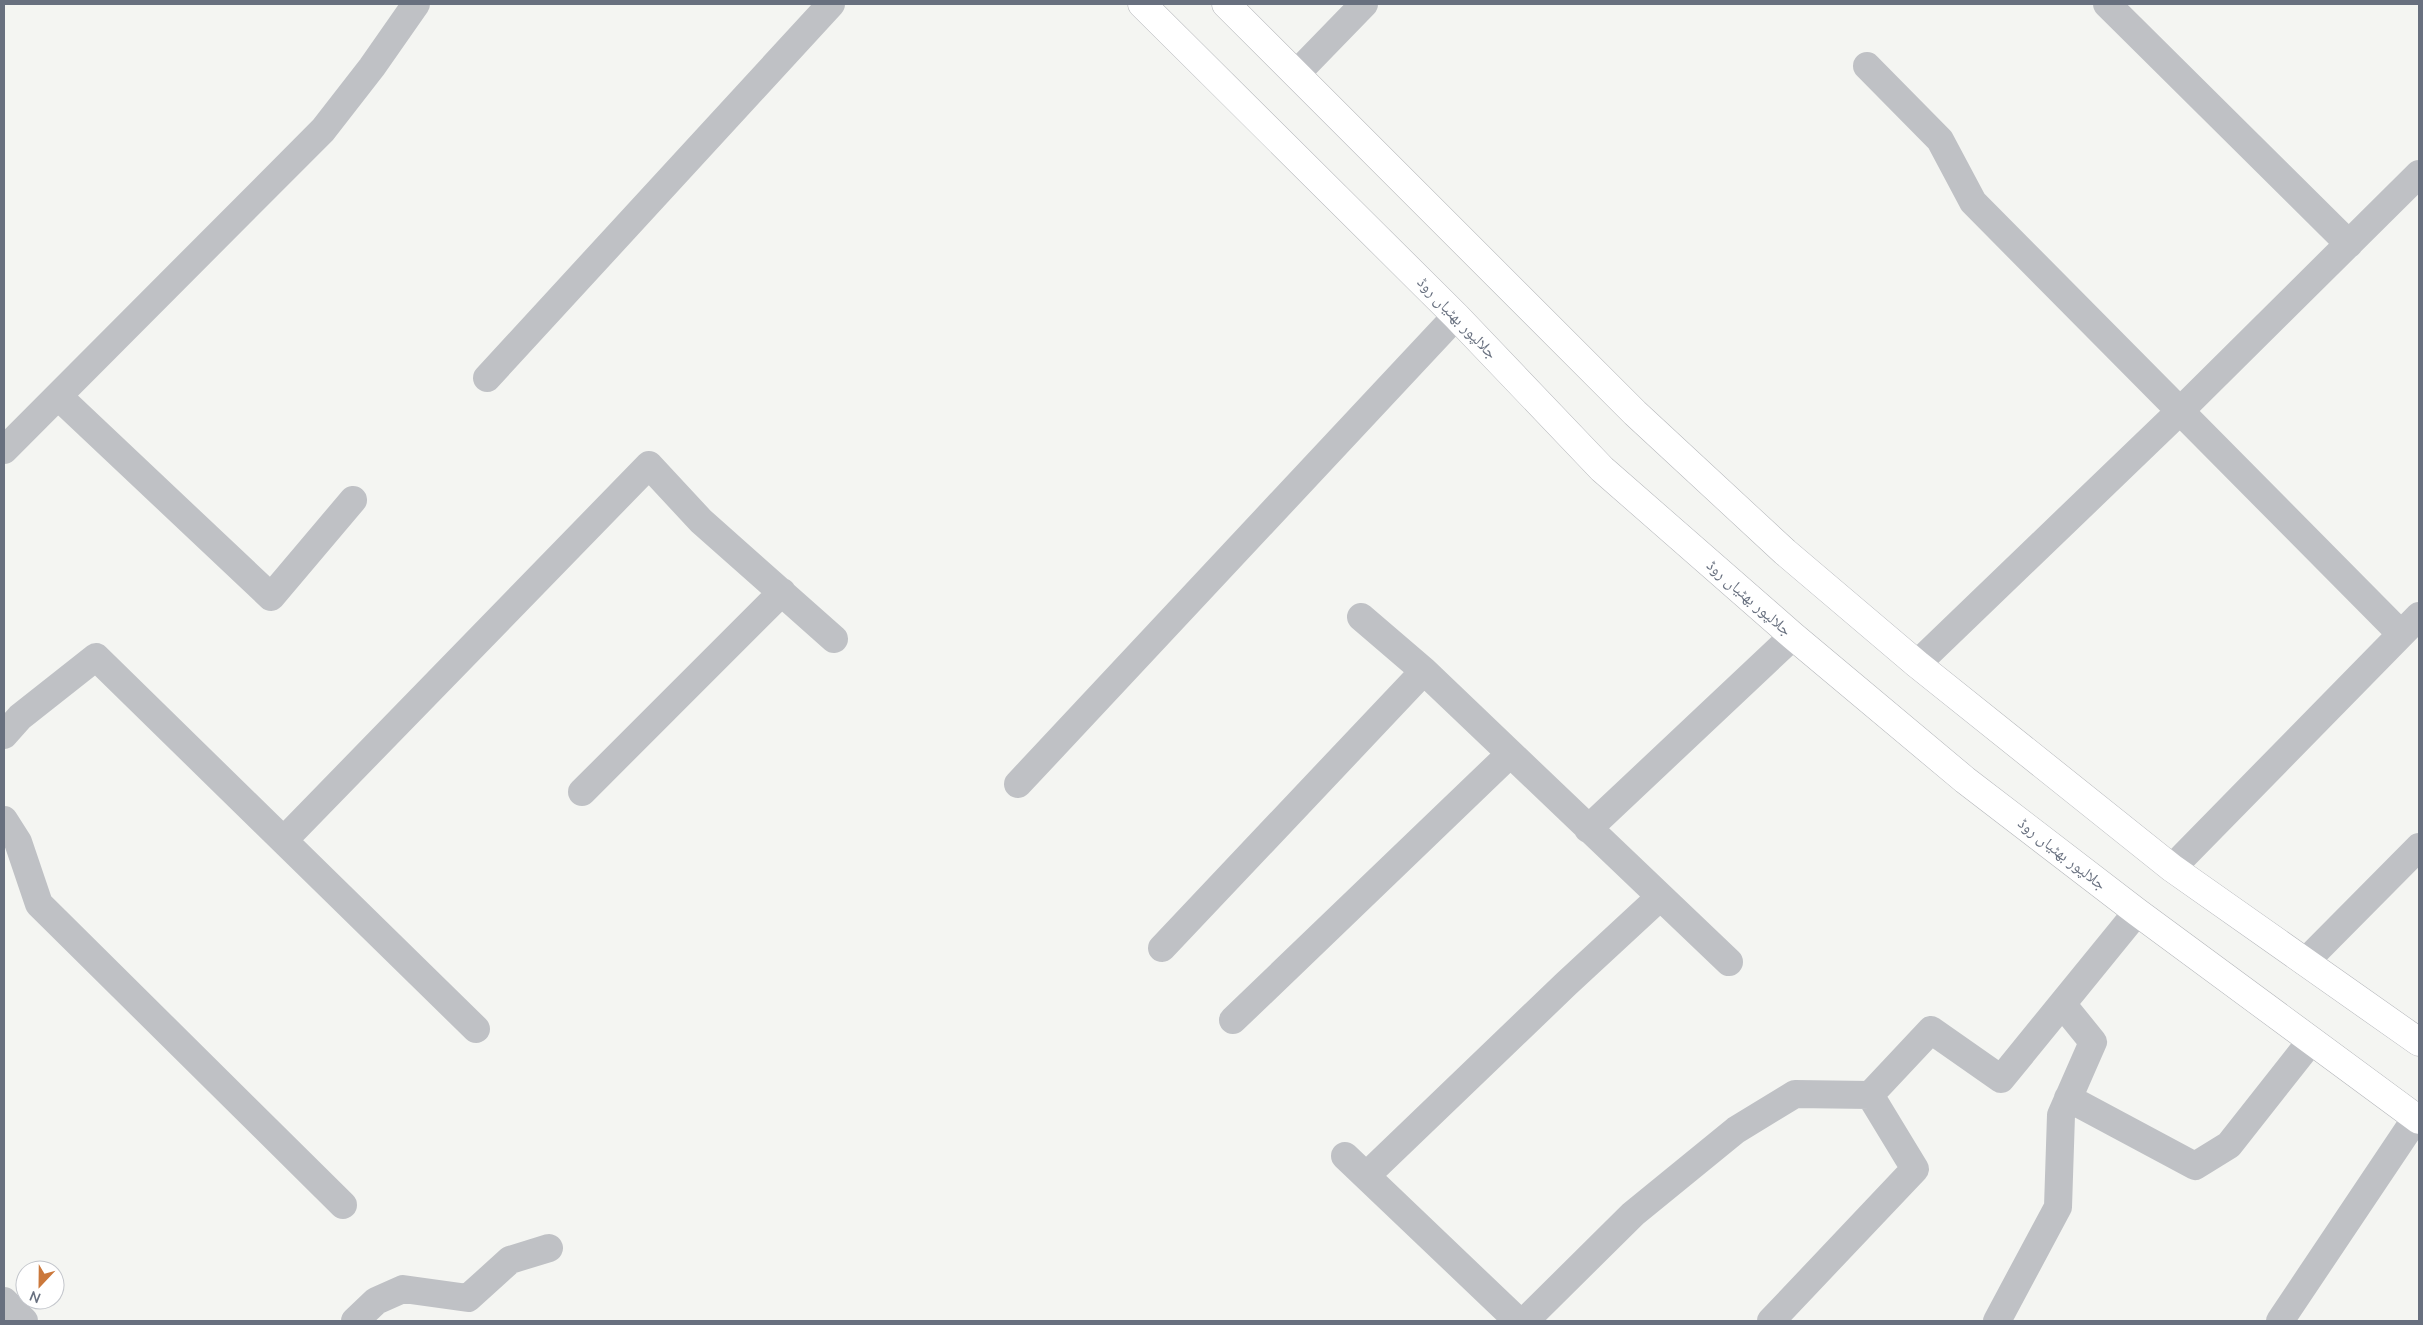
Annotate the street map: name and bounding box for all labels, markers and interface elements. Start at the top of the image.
street label: جلالپور بھٹیاں روڈ [1412,272,1502,364]
street label: جلالپور بھٹیاں روڈ [1702,555,1796,641]
street label: جلالپور بھٹیاں روڈ [2013,812,2111,896]
north arrow [15,1260,65,1310]
text: N [27,1286,44,1307]

